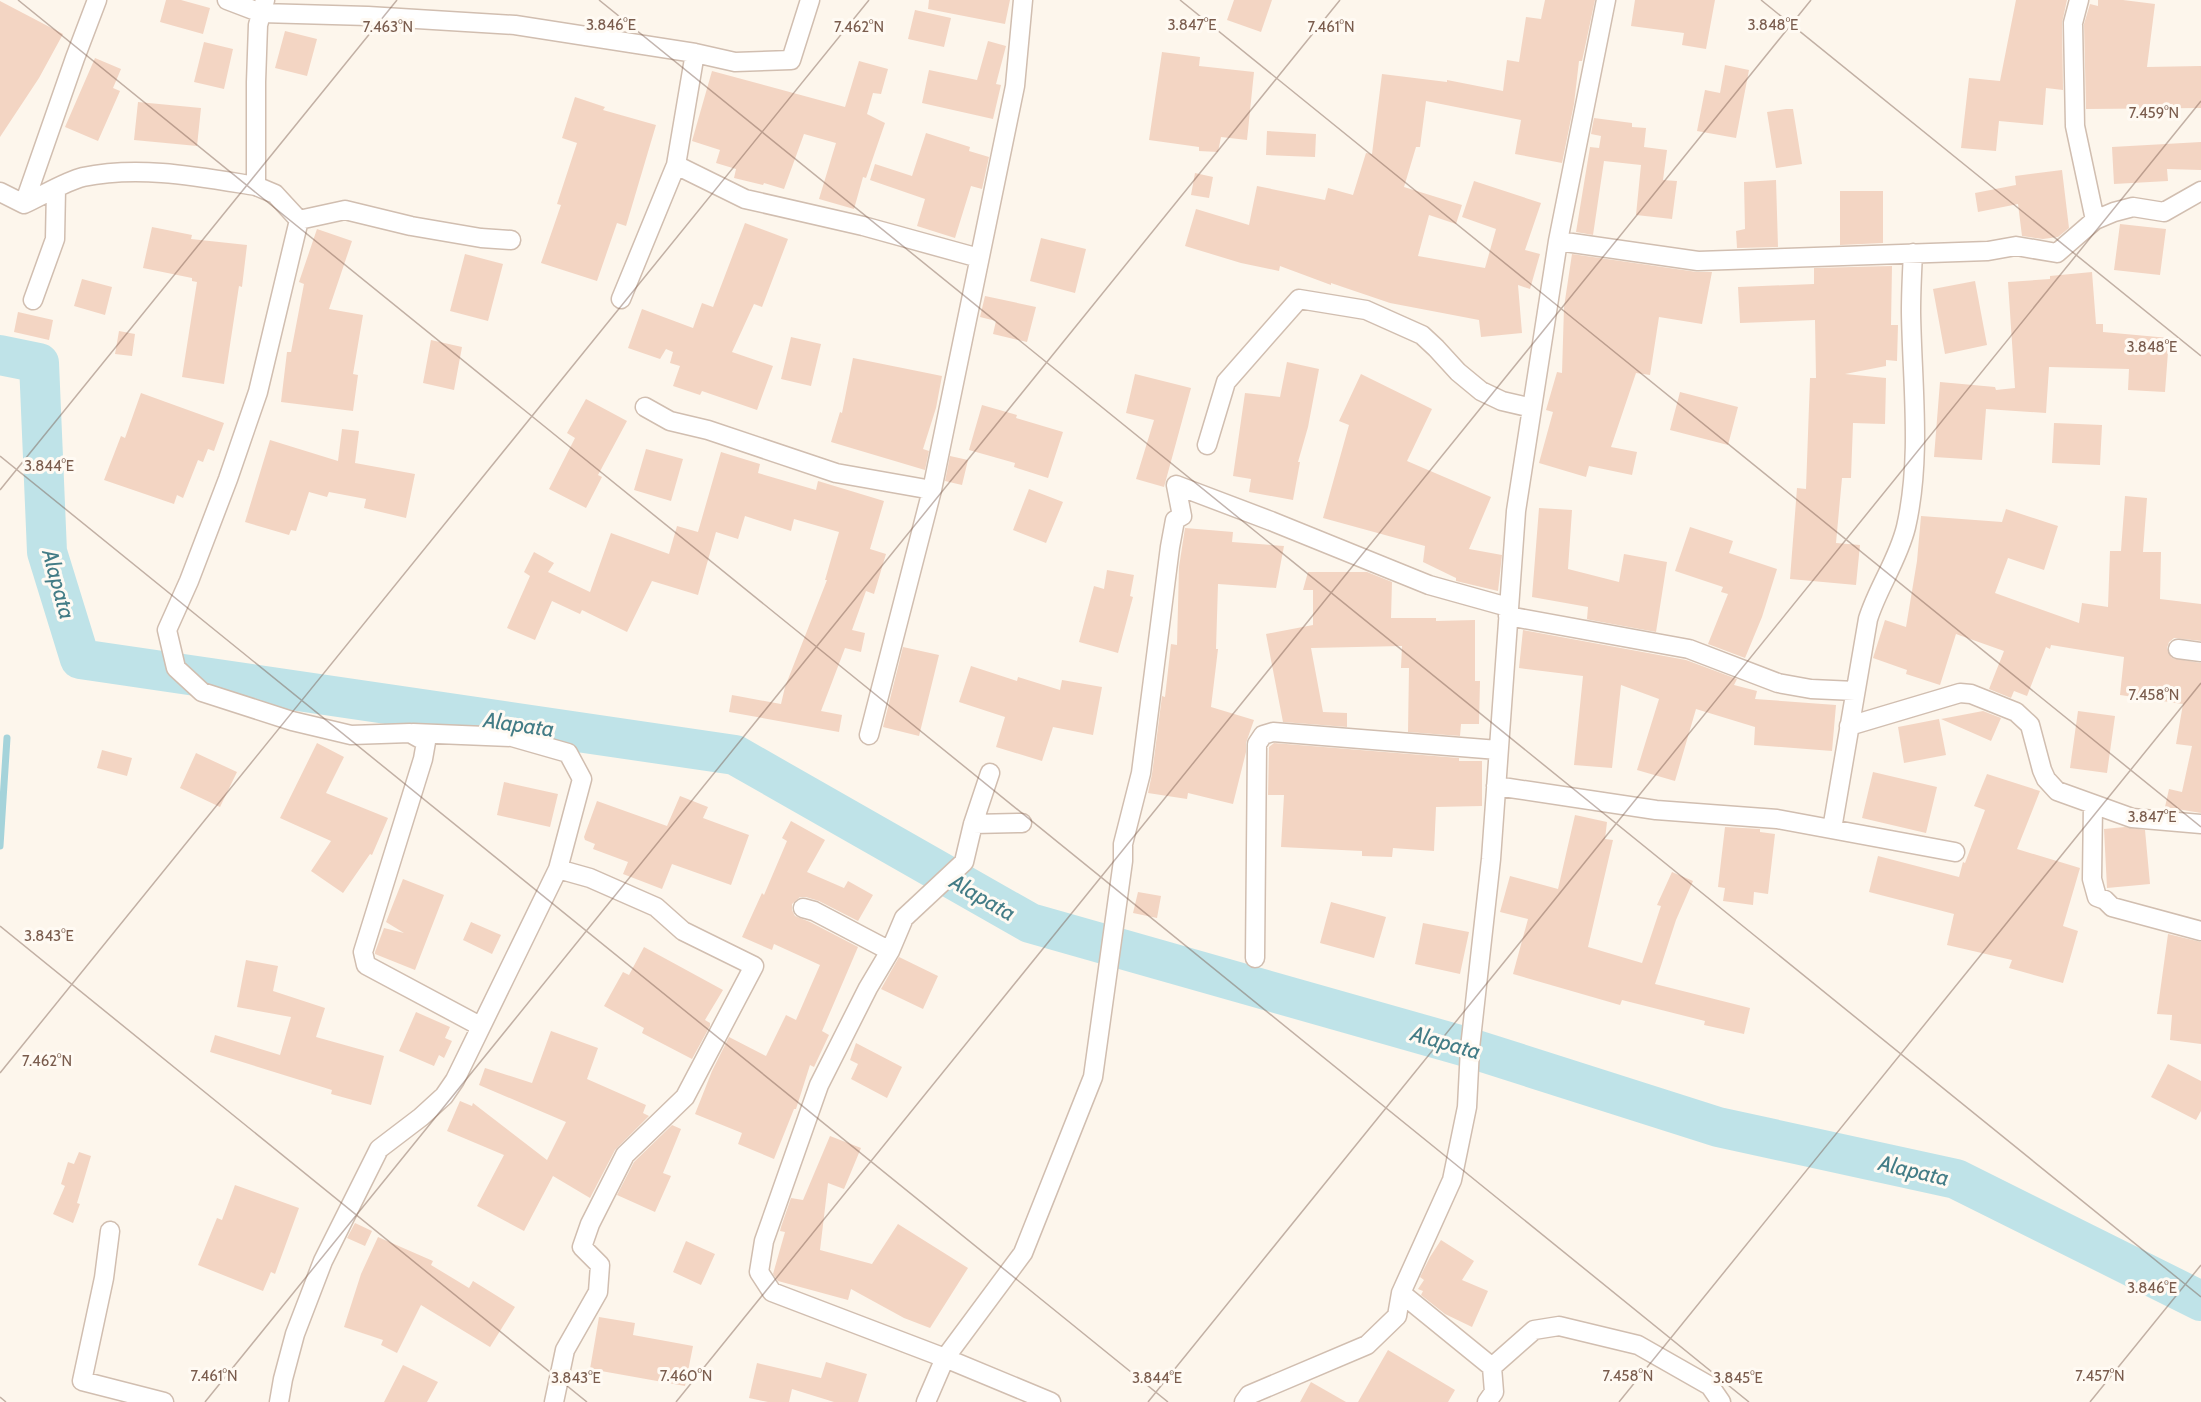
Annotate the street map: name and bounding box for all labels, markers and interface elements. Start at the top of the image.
text: 3.846°E [586,16,636,34]
text: 3.847°E [1167,16,1217,34]
text: 3.848°E [1748,16,1798,34]
text: 7.463°N [363,18,413,36]
text: 7.462°N [834,18,884,36]
text: 7.461°N [1308,18,1354,36]
text: 7.459°N [2129,104,2179,122]
text: 3.848°E [2127,338,2177,356]
text: 3.844°E [24,457,74,475]
water label: Alapata [36,545,81,622]
text: 7.458°N [2129,686,2179,704]
water label: Alapata [481,706,556,743]
text: 3.847°E [2127,808,2177,826]
water label: Alapata [944,867,1020,927]
text: 3.843°E [24,927,74,945]
water label: Alapata [1407,1019,1484,1065]
text: 7.462°N [22,1052,72,1070]
water label: Alapata [1875,1149,1952,1192]
text: 3.846°E [2127,1279,2177,1297]
text: 7.461°N [191,1367,237,1385]
text: 7.460°N [660,1367,712,1385]
text: 7.458°N [1603,1367,1653,1385]
text: 7.457°N [2075,1367,2125,1385]
text: 3.843°E [551,1369,601,1387]
text: 3.844°E [1132,1369,1182,1387]
text: 3.845°E [1713,1369,1763,1387]

